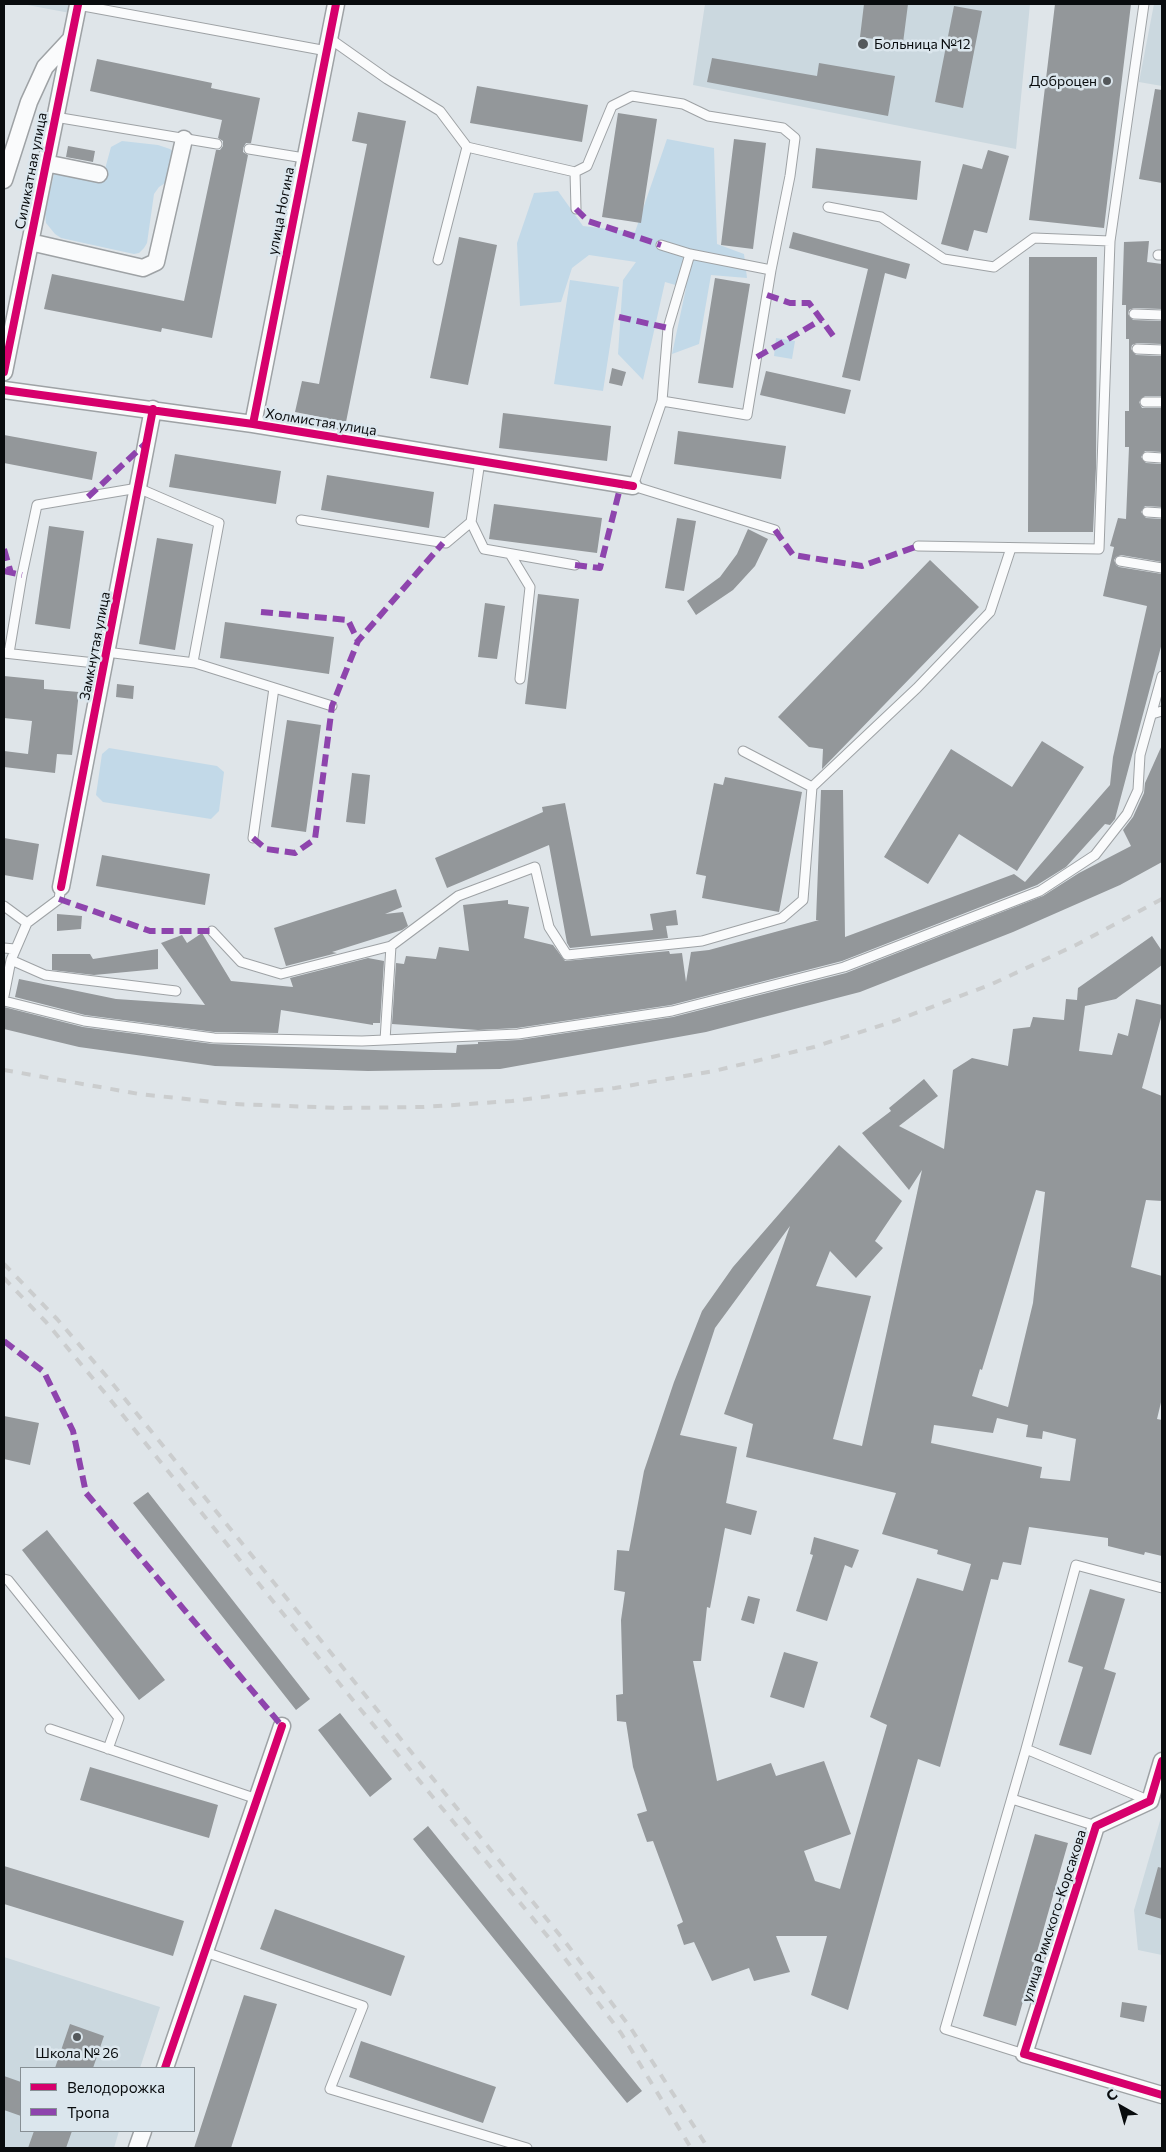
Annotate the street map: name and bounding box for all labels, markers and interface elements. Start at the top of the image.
place label: Больница №12 [874,36,971,52]
marker: Больница №12 [856,37,870,51]
place label: Доброцен [1029,73,1097,89]
marker: Доброцен [1101,75,1113,87]
street label: Силикатная улица [11,111,51,231]
street label: улица Ногина [264,166,298,256]
street label: Холмистая улица [264,405,378,439]
street label: Замкнутая улица [76,590,114,702]
street label: улица Римского-Корсакова [1018,1828,1090,2004]
marker: Школа № 26 [71,2031,83,2043]
place label: Школа № 26 [35,2045,119,2061]
legend [20,2067,195,2132]
text: Велодорожка [67,2078,165,2096]
north arrow [1096,2082,1146,2132]
text: С [1102,2085,1120,2104]
text: Тропа [67,2103,109,2121]

